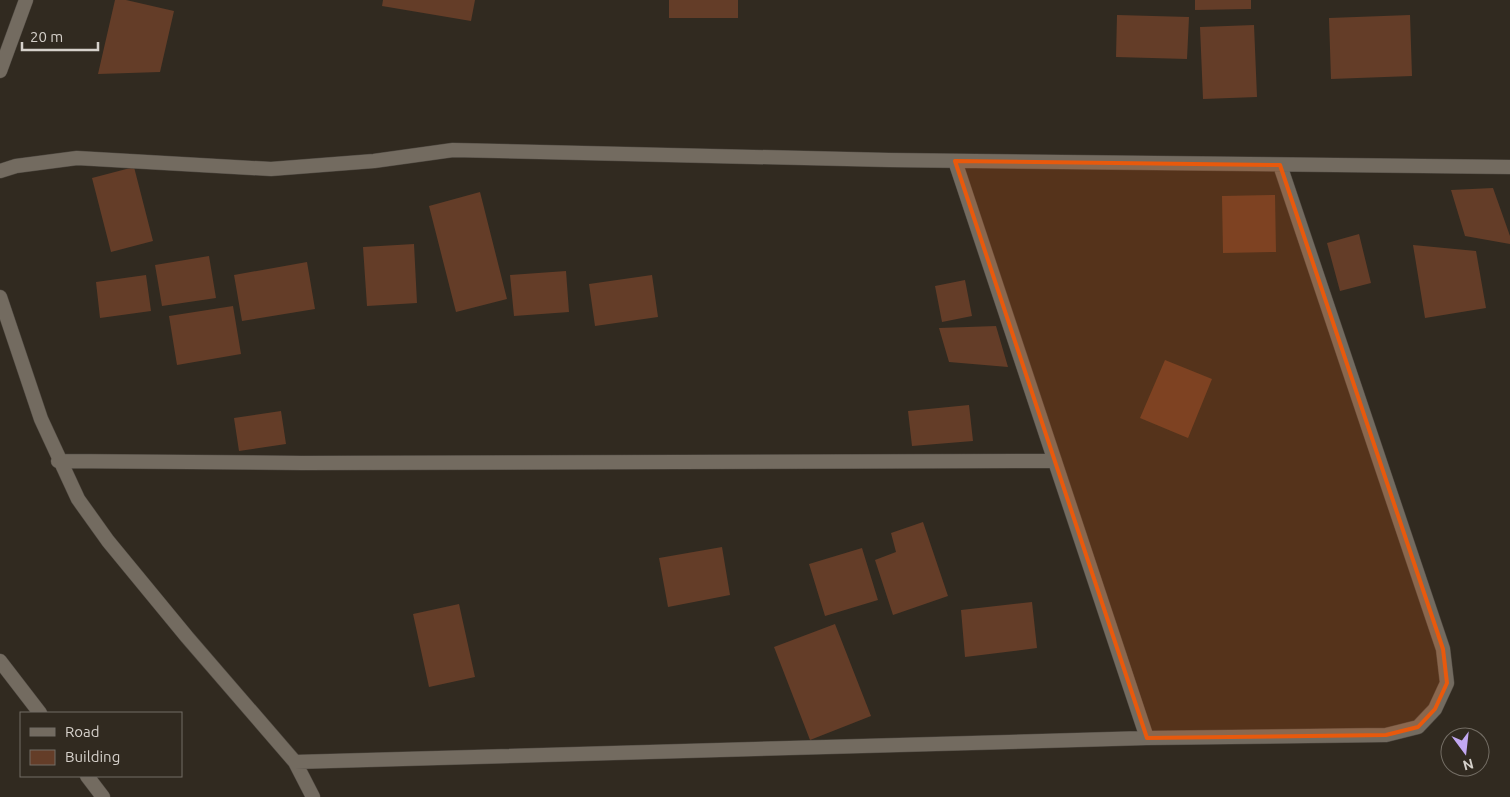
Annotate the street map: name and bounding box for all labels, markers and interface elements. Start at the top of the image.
scale bar [22,20,99,52]
text: 20 m [30,28,63,45]
legend [20,712,182,777]
text: Road [65,723,100,740]
north arrow [1440,727,1490,777]
text: Building [65,748,120,765]
text: N [1461,755,1475,774]

